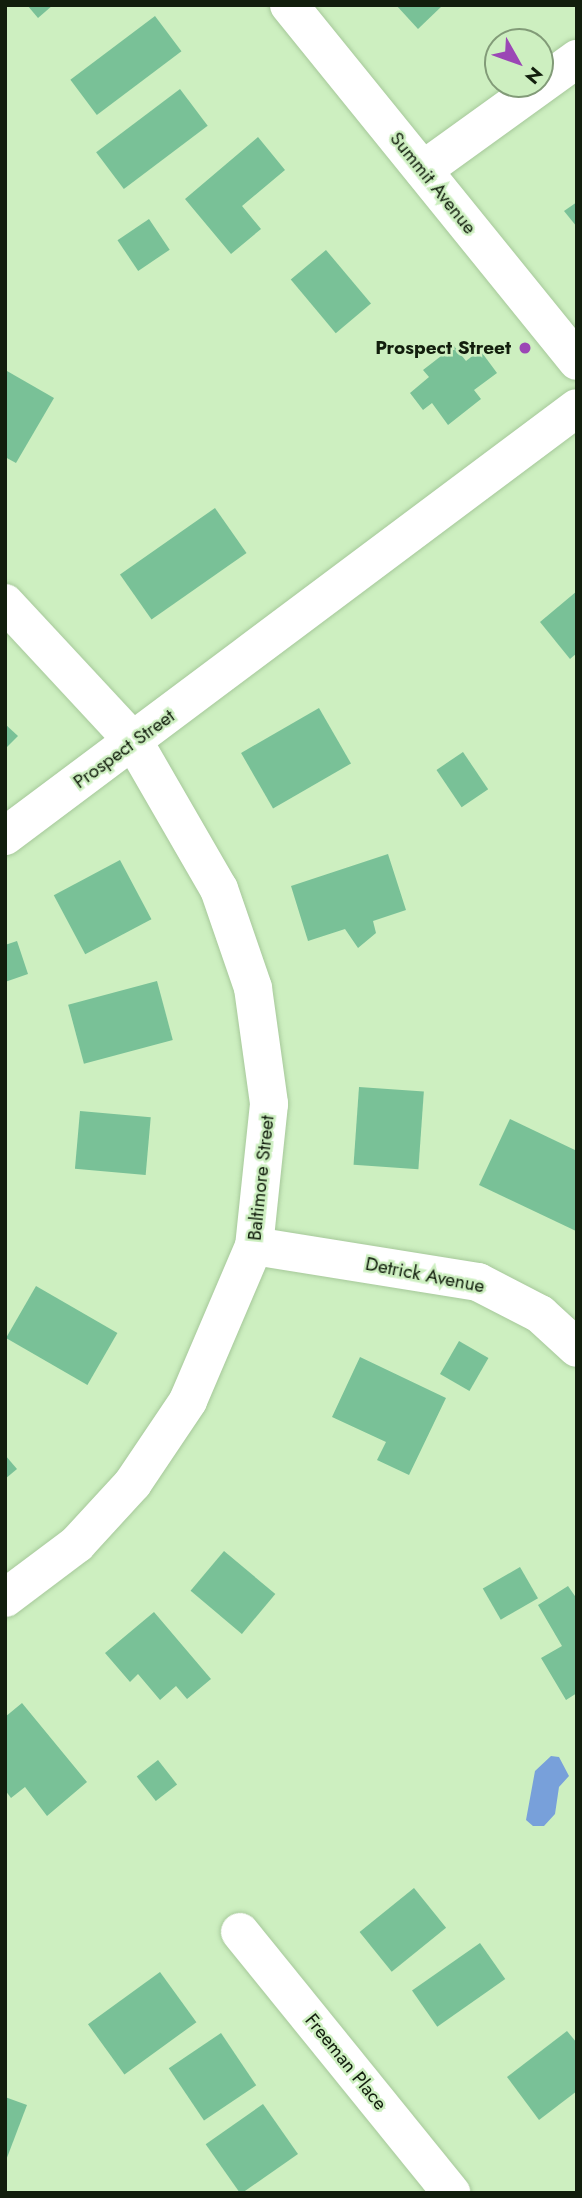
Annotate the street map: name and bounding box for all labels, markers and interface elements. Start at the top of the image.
north arrow [484,28,554,98]
text: N [519,61,549,90]
street label: Summit Avenue [385,127,481,239]
place label: Prospect Street [375,337,511,359]
marker: Prospect Street [517,340,533,356]
street label: Prospect Street [69,705,179,793]
street label: Baltimore Street [243,1114,279,1242]
street label: Detrick Avenue [363,1252,487,1298]
street label: Freeman Place [300,2009,392,2115]

